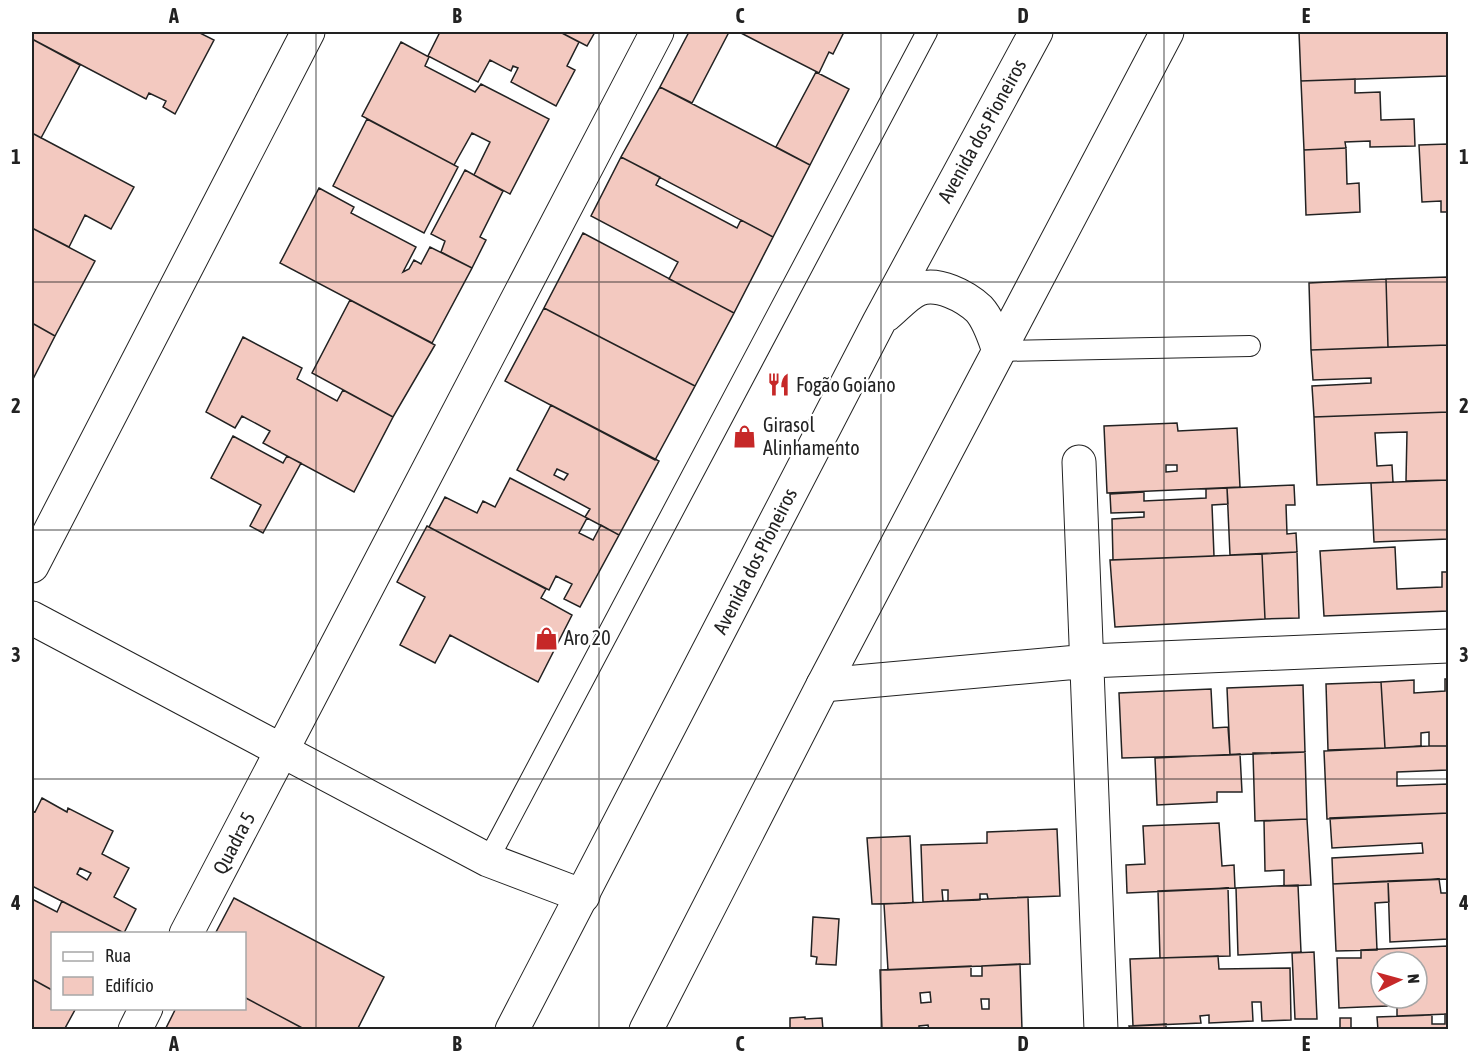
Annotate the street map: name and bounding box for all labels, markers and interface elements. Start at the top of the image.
text: A [168,4,179,27]
text: B [452,4,462,27]
text: C [736,4,745,27]
text: D [1017,4,1029,27]
text: E [1302,4,1311,27]
street label: Avenida dos Pioneiros [933,55,1031,207]
text: 1 [11,145,21,168]
text: 1 [1459,145,1469,168]
restaurant icon: Fogão Goiano [765,372,791,398]
place label: Fogão Goiano [796,373,896,396]
text: 2 [11,394,21,417]
text: 2 [1459,394,1469,417]
place label: Girasol Alinhamento [763,413,860,459]
shop icon: Girasol Alinhamento [732,424,758,450]
street label: Avenida dos Pioneiros [708,484,801,638]
shop icon: Aro 20 [533,625,559,651]
place label: Aro 20 [564,626,611,649]
text: 3 [11,643,21,666]
text: 3 [1459,643,1469,666]
street label: Quadra 5 [208,808,259,878]
text: 4 [10,891,21,914]
text: 4 [1458,891,1469,914]
legend [51,932,246,1010]
text: Rua [105,945,131,966]
north arrow [1369,950,1429,1010]
text: N [1405,973,1423,984]
text: Edifício [105,975,154,996]
text: A [168,1032,179,1055]
text: B [452,1032,462,1055]
text: C [736,1032,745,1055]
text: D [1017,1032,1029,1055]
text: E [1302,1032,1311,1055]

